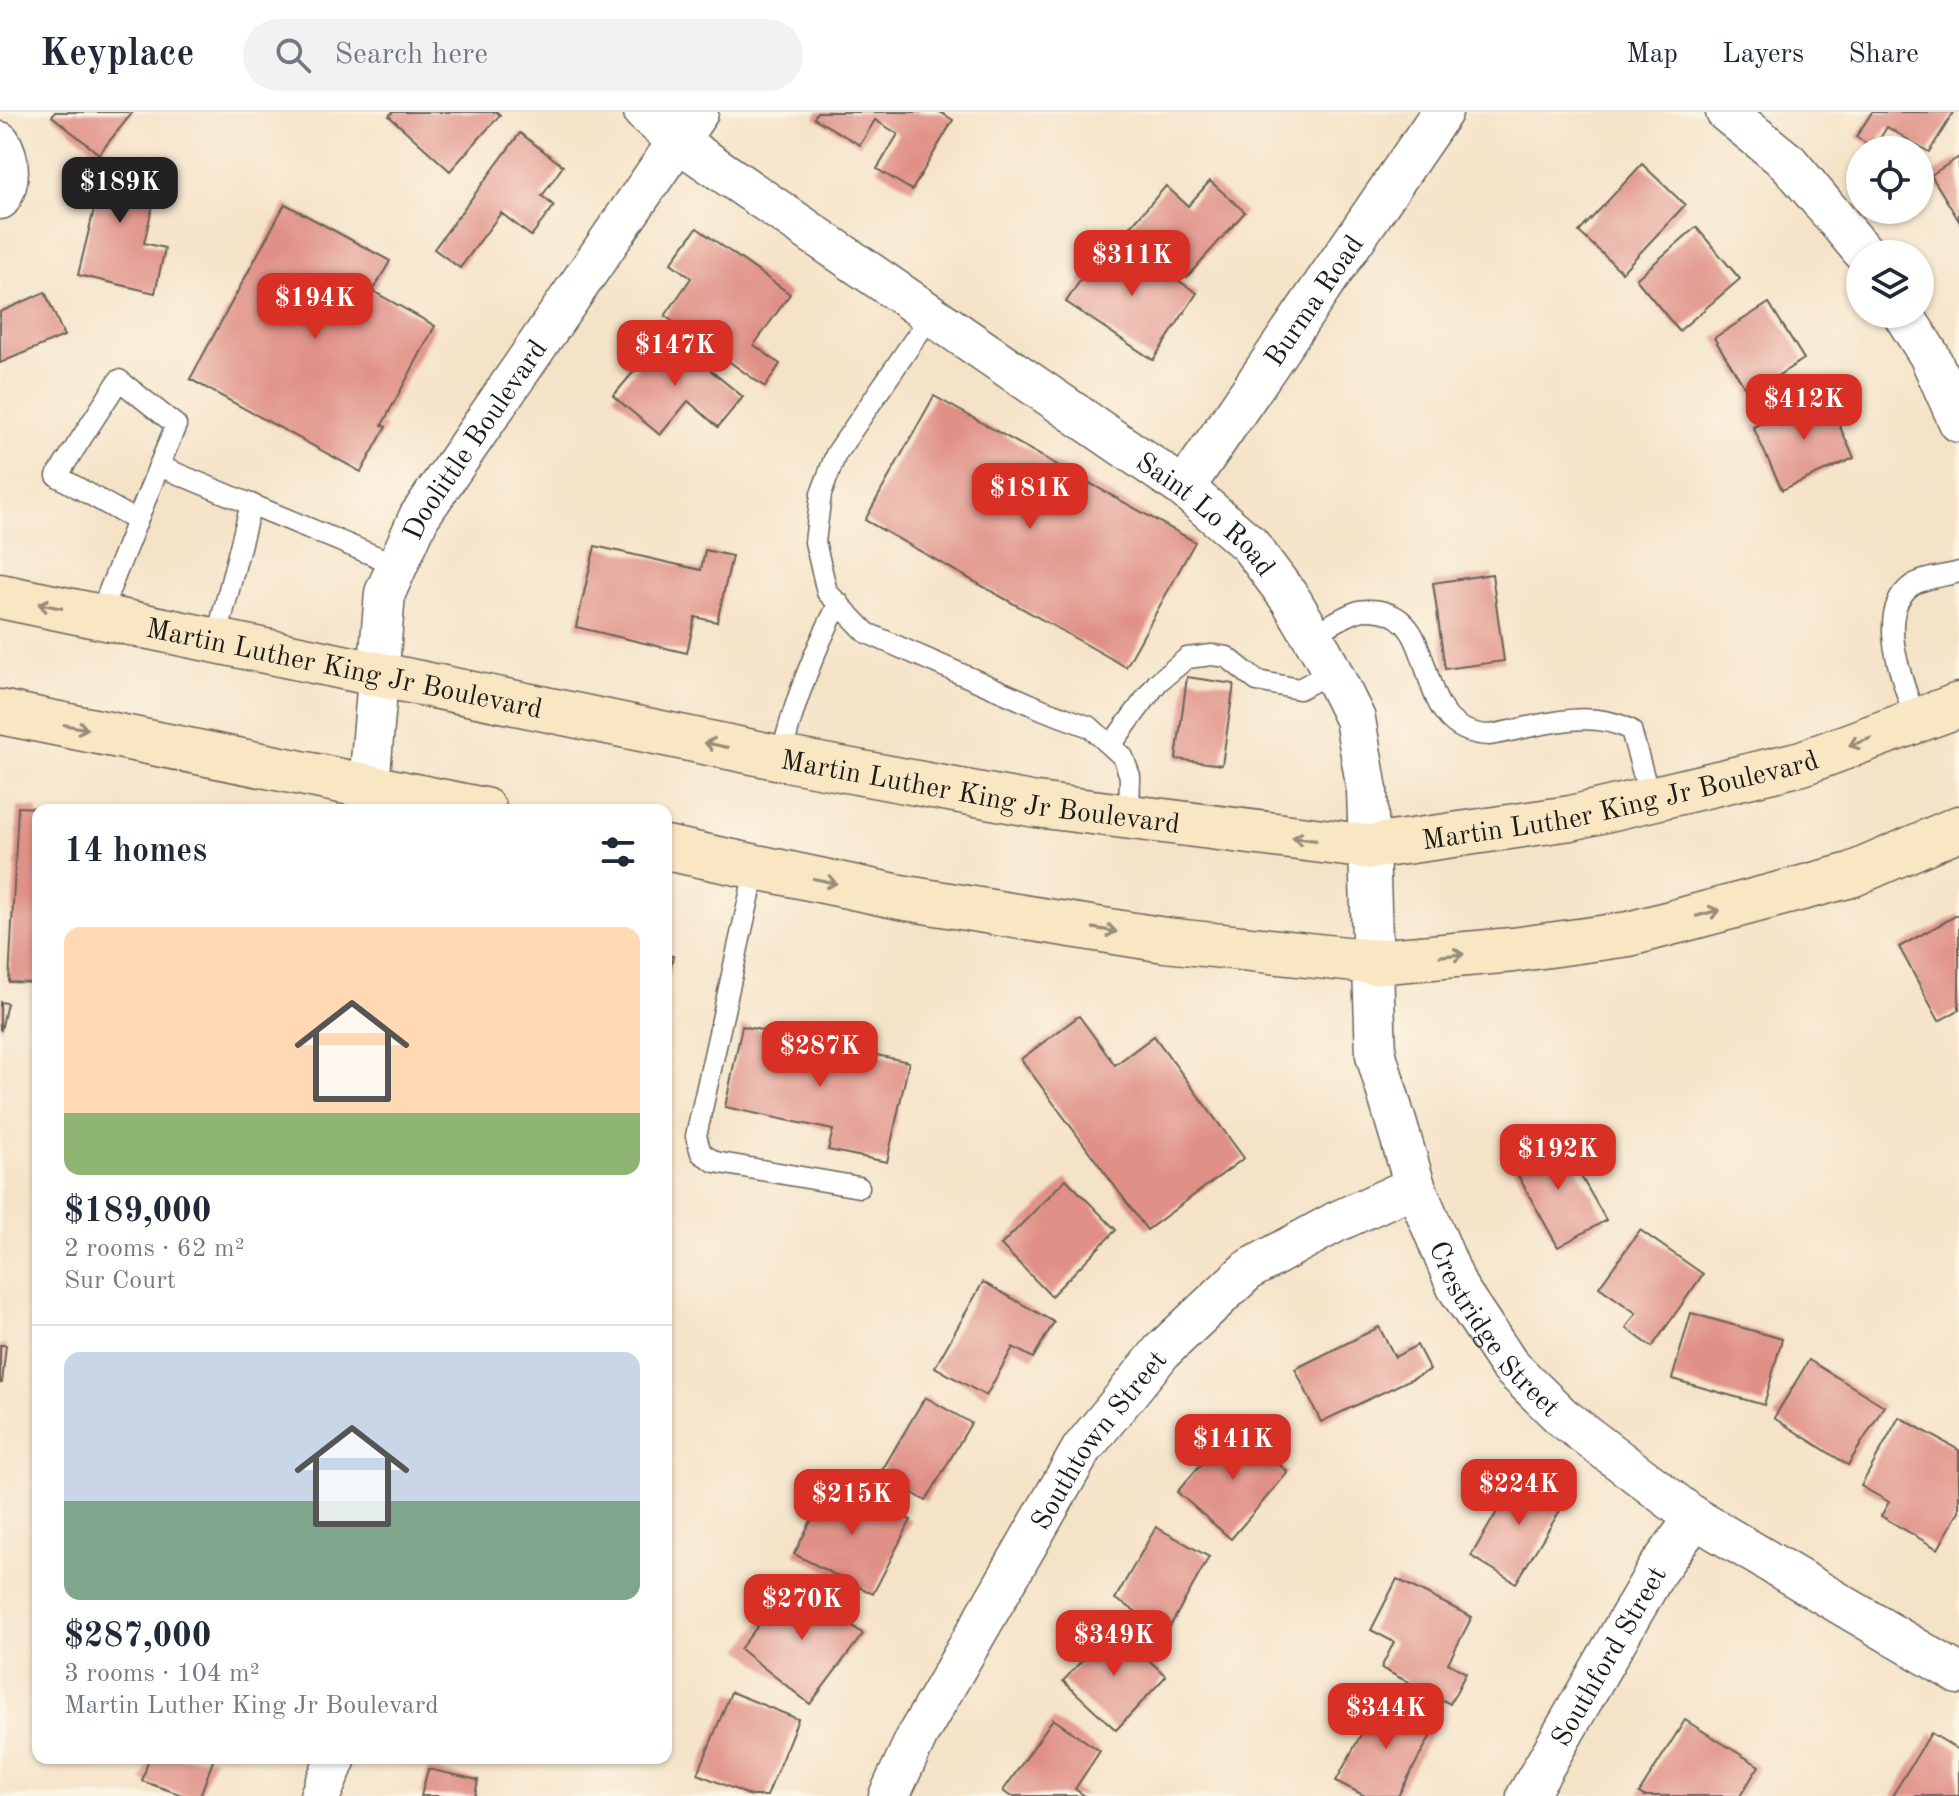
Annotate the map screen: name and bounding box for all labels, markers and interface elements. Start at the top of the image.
search box [243,19,803,91]
icon: search [271,33,315,77]
text: Keyplace [40,36,195,74]
text: Search here [335,40,488,70]
text: Map [1626,41,1678,69]
text: Layers [1722,41,1804,69]
text: Share [1848,41,1919,69]
map controls [1846,136,1934,328]
button: locate [1846,136,1934,224]
pin: $189K [64,157,176,225]
text: $189K [80,170,160,196]
pin: $311K [1076,230,1188,298]
street label: Burma Road [1261,231,1370,372]
button: layers [1846,240,1934,328]
text: $311K [1092,243,1172,269]
pin: $194K [259,273,371,341]
text: $194K [275,286,355,312]
pin: $147K [619,320,731,388]
text: $147K [635,333,715,359]
street label: Doolittle Boulevard [400,336,554,545]
pin: $412K [1748,374,1860,442]
text: $412K [1764,387,1844,413]
street label: Saint Lo Road [1130,449,1279,582]
pin: $181K [974,463,1086,531]
text: $181K [990,476,1070,502]
one-way arrow [38,598,64,613]
street label: Martin Luther King Jr Boulevard [143,616,545,725]
one-way arrow [63,720,89,735]
one-way arrow [1848,736,1872,750]
one-way arrow [704,737,729,752]
street label: Martin Luther King Jr Boulevard [778,747,1181,840]
street label: Martin Luther King Jr Boulevard [1420,747,1823,856]
icon: filters [596,830,640,874]
one-way arrow [1291,831,1318,846]
text: 14 homes [64,835,207,869]
one-way arrow [811,874,837,889]
one-way arrow [1694,904,1720,919]
one-way arrow [1092,923,1117,938]
one-way arrow [1438,948,1465,963]
icon: home [280,979,424,1123]
pin: $287K [764,1021,876,1089]
text: $287K [780,1034,860,1060]
pin: $192K [1502,1124,1614,1192]
text: $192K [1518,1137,1598,1163]
text: $189,000 [64,1195,212,1229]
text: 2 rooms · 62 m² [64,1236,245,1262]
street label: Crestridge Street [1423,1238,1564,1424]
text: Sur Court [64,1268,176,1294]
street label: Southtown Street [1028,1346,1173,1535]
icon: home [280,1404,424,1548]
pin: $141K [1177,1414,1289,1482]
text: $141K [1193,1427,1273,1453]
pin: $224K [1463,1459,1575,1527]
pin: $215K [796,1469,908,1537]
text: $224K [1479,1472,1559,1498]
text: $215K [812,1482,892,1508]
street label: Southford Street [1548,1562,1673,1752]
pin: $270K [746,1574,858,1642]
text: $270K [762,1587,842,1613]
pin: $349K [1058,1610,1170,1678]
text: $287,000 [64,1620,212,1654]
text: $349K [1074,1623,1154,1649]
text: 3 rooms · 104 m² [64,1661,260,1687]
pin: $344K [1330,1683,1442,1751]
text: Martin Luther King Jr Boulevard [64,1693,439,1719]
text: $344K [1346,1696,1426,1722]

